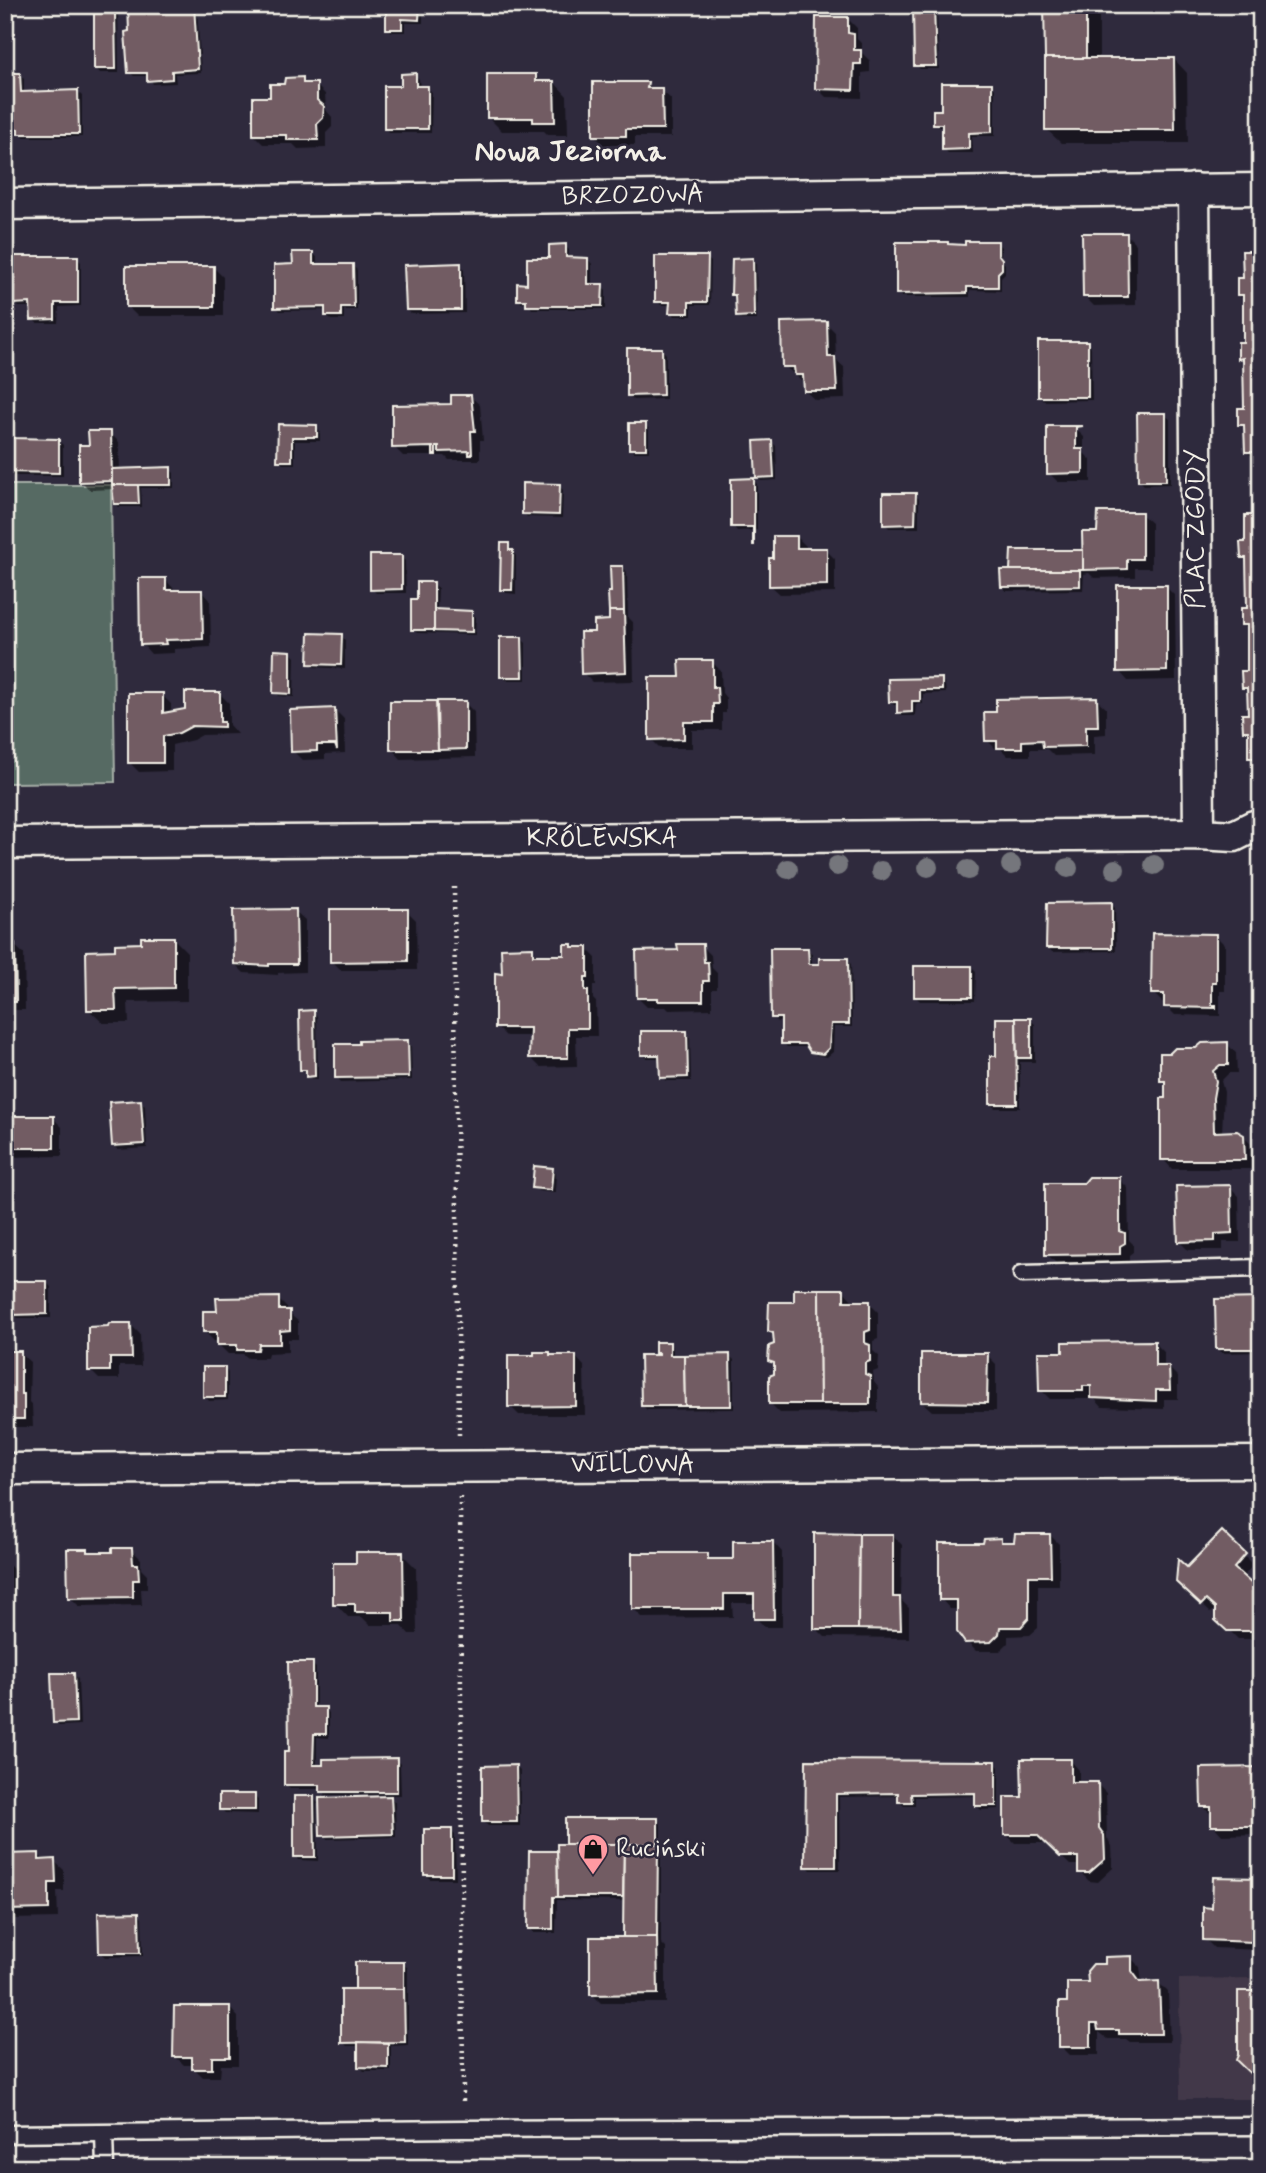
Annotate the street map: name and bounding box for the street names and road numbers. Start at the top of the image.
street label: BRZOZOWA [561,178,705,214]
street label: PLAC ZGODY [1180,449,1214,609]
street label: KRÓLEWSKA [526,822,678,856]
street label: WILLOWA [571,1448,695,1482]

